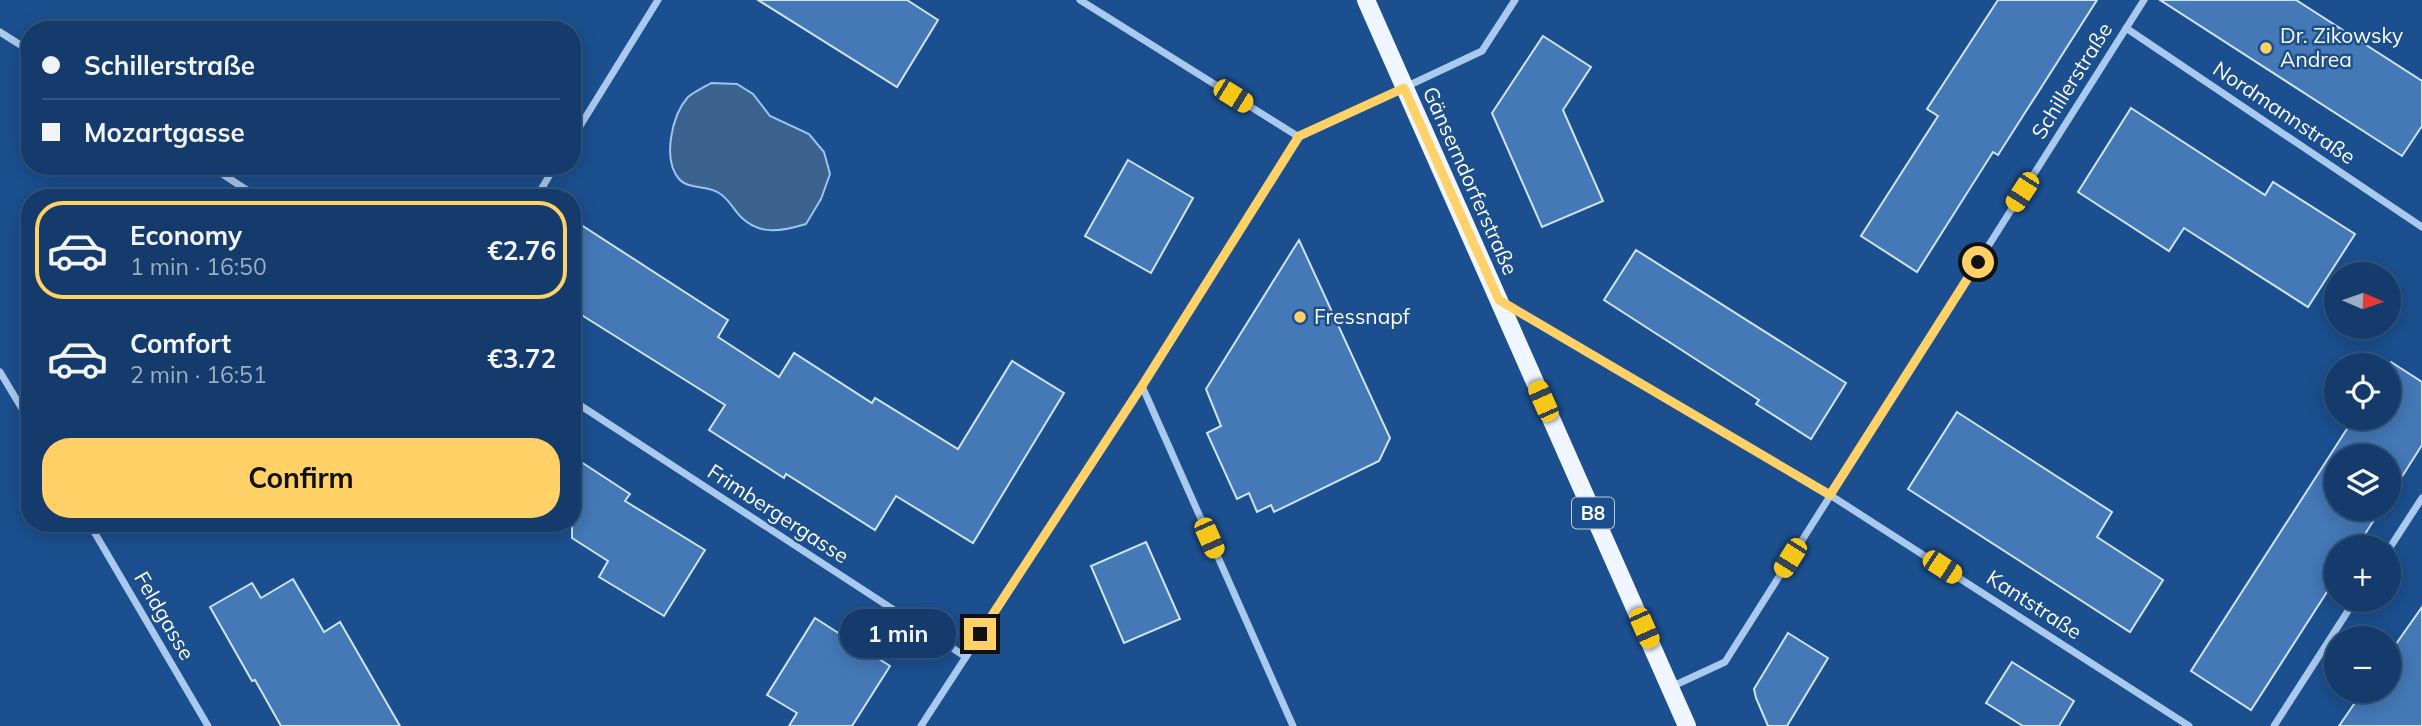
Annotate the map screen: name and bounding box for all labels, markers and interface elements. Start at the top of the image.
street label: Schillerstraße [2025,18,2117,143]
place label: Dr. Zikowsky Andrea [2280,22,2403,72]
marker: Dr. Zikowsky Andrea [2258,40,2274,56]
text: Schillerstraße [84,49,255,82]
street label: Nordmannstraße [2209,55,2361,169]
car [1210,76,1257,116]
street label: Gänserndorferstraße [1418,83,1524,279]
text: Mozartgasse [84,116,245,149]
car [2002,169,2043,215]
icon: car [46,219,109,282]
text: Economy [130,219,242,252]
text: €2.76 [487,234,556,267]
route start [1962,246,1994,278]
text: 1 min · 16:50 [130,252,267,281]
north arrow [2324,262,2401,340]
map controls [2324,262,2401,703]
place label: Fressnapf [1314,303,1411,329]
marker: Fressnapf [1292,309,1308,325]
icon: car [46,327,109,390]
text: Comfort [130,327,231,360]
text: €3.72 [487,342,556,375]
button: locate [2324,353,2401,430]
text: 2 min · 16:51 [130,360,267,389]
car [1525,378,1562,424]
button: Confirm [42,438,560,518]
button: layers [2324,444,2401,521]
street label: Frimbergergasse [703,458,854,569]
road number: B8 [1572,498,1614,528]
car [1191,515,1228,561]
car [1770,535,1811,581]
button: + [2324,535,2401,612]
car [1919,547,1966,587]
street label: Kantstraße [1982,564,2087,645]
street label: Feldgasse [129,567,201,664]
car [1626,605,1663,651]
callout: 1 min [840,610,956,658]
route end [964,618,996,650]
text: 1 min [868,619,928,648]
button: − [2324,626,2401,703]

